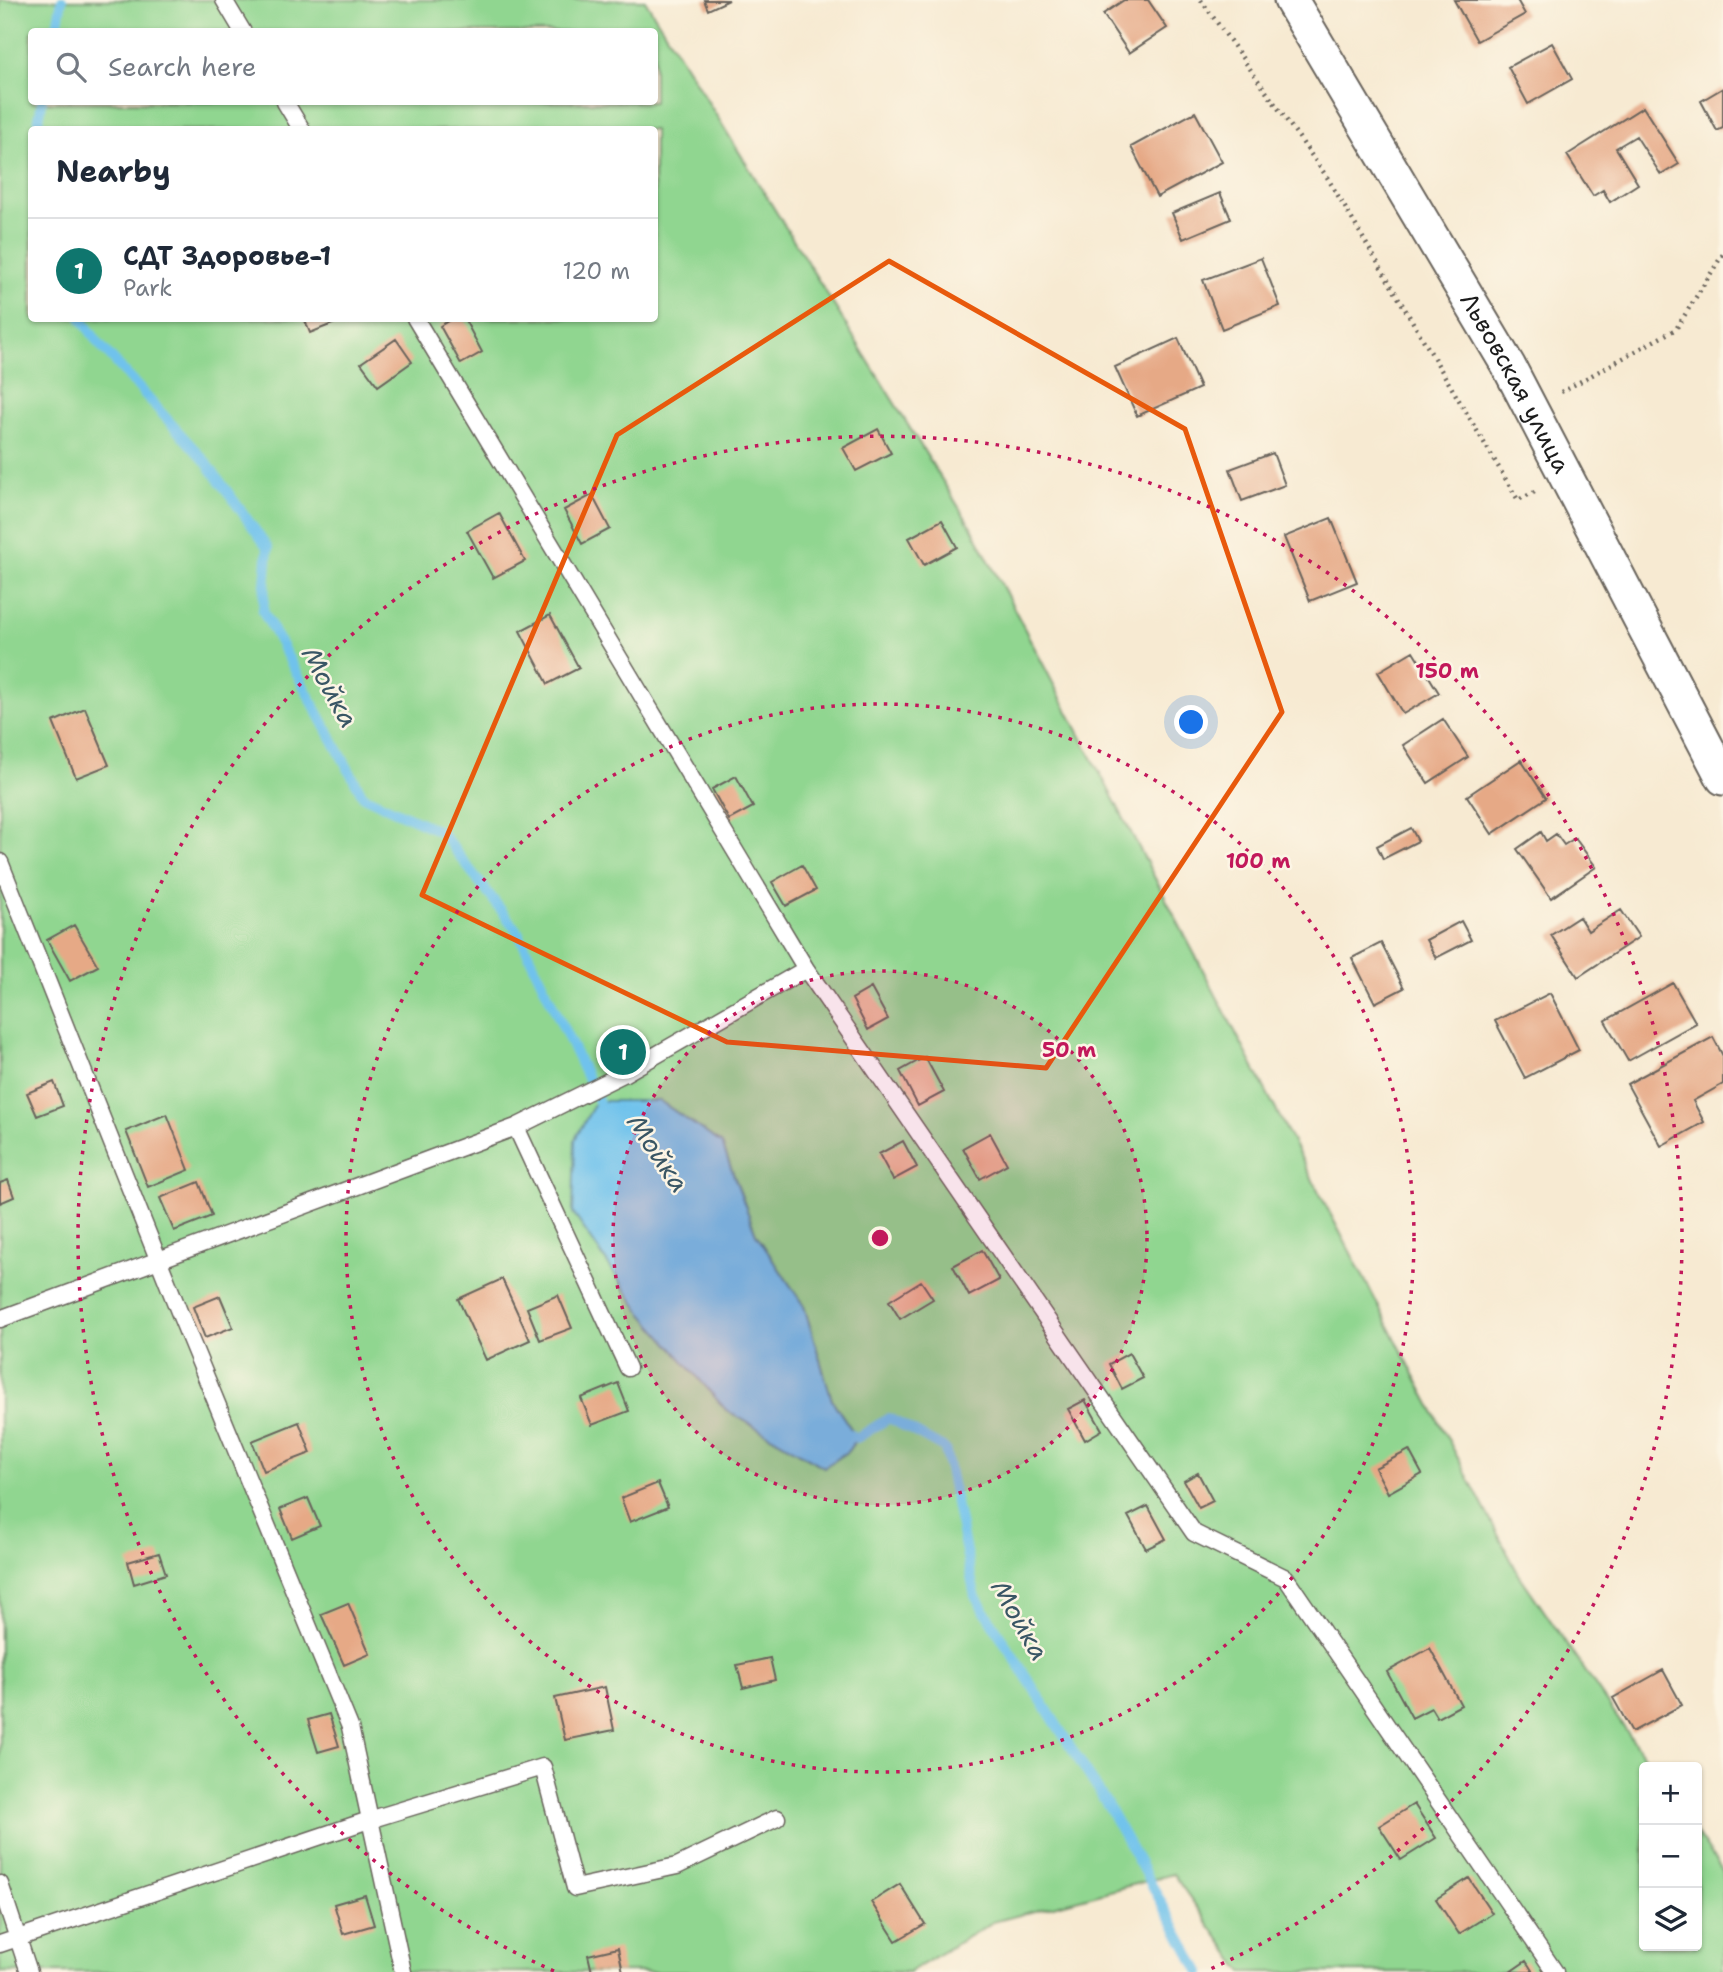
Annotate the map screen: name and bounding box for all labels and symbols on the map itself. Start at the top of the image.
street label: Львовская улица [1453,287,1578,479]
water label: Мойка [294,640,367,734]
text: 150 m [1415,657,1479,685]
your location [1174,705,1208,739]
text: 100 m [1226,847,1290,875]
pin: 1 [600,1026,646,1078]
text: 50 m [1042,1036,1096,1064]
water label: Мойка [619,1107,697,1199]
centre of rings [868,1226,892,1250]
water label: Мойка [983,1573,1057,1666]

